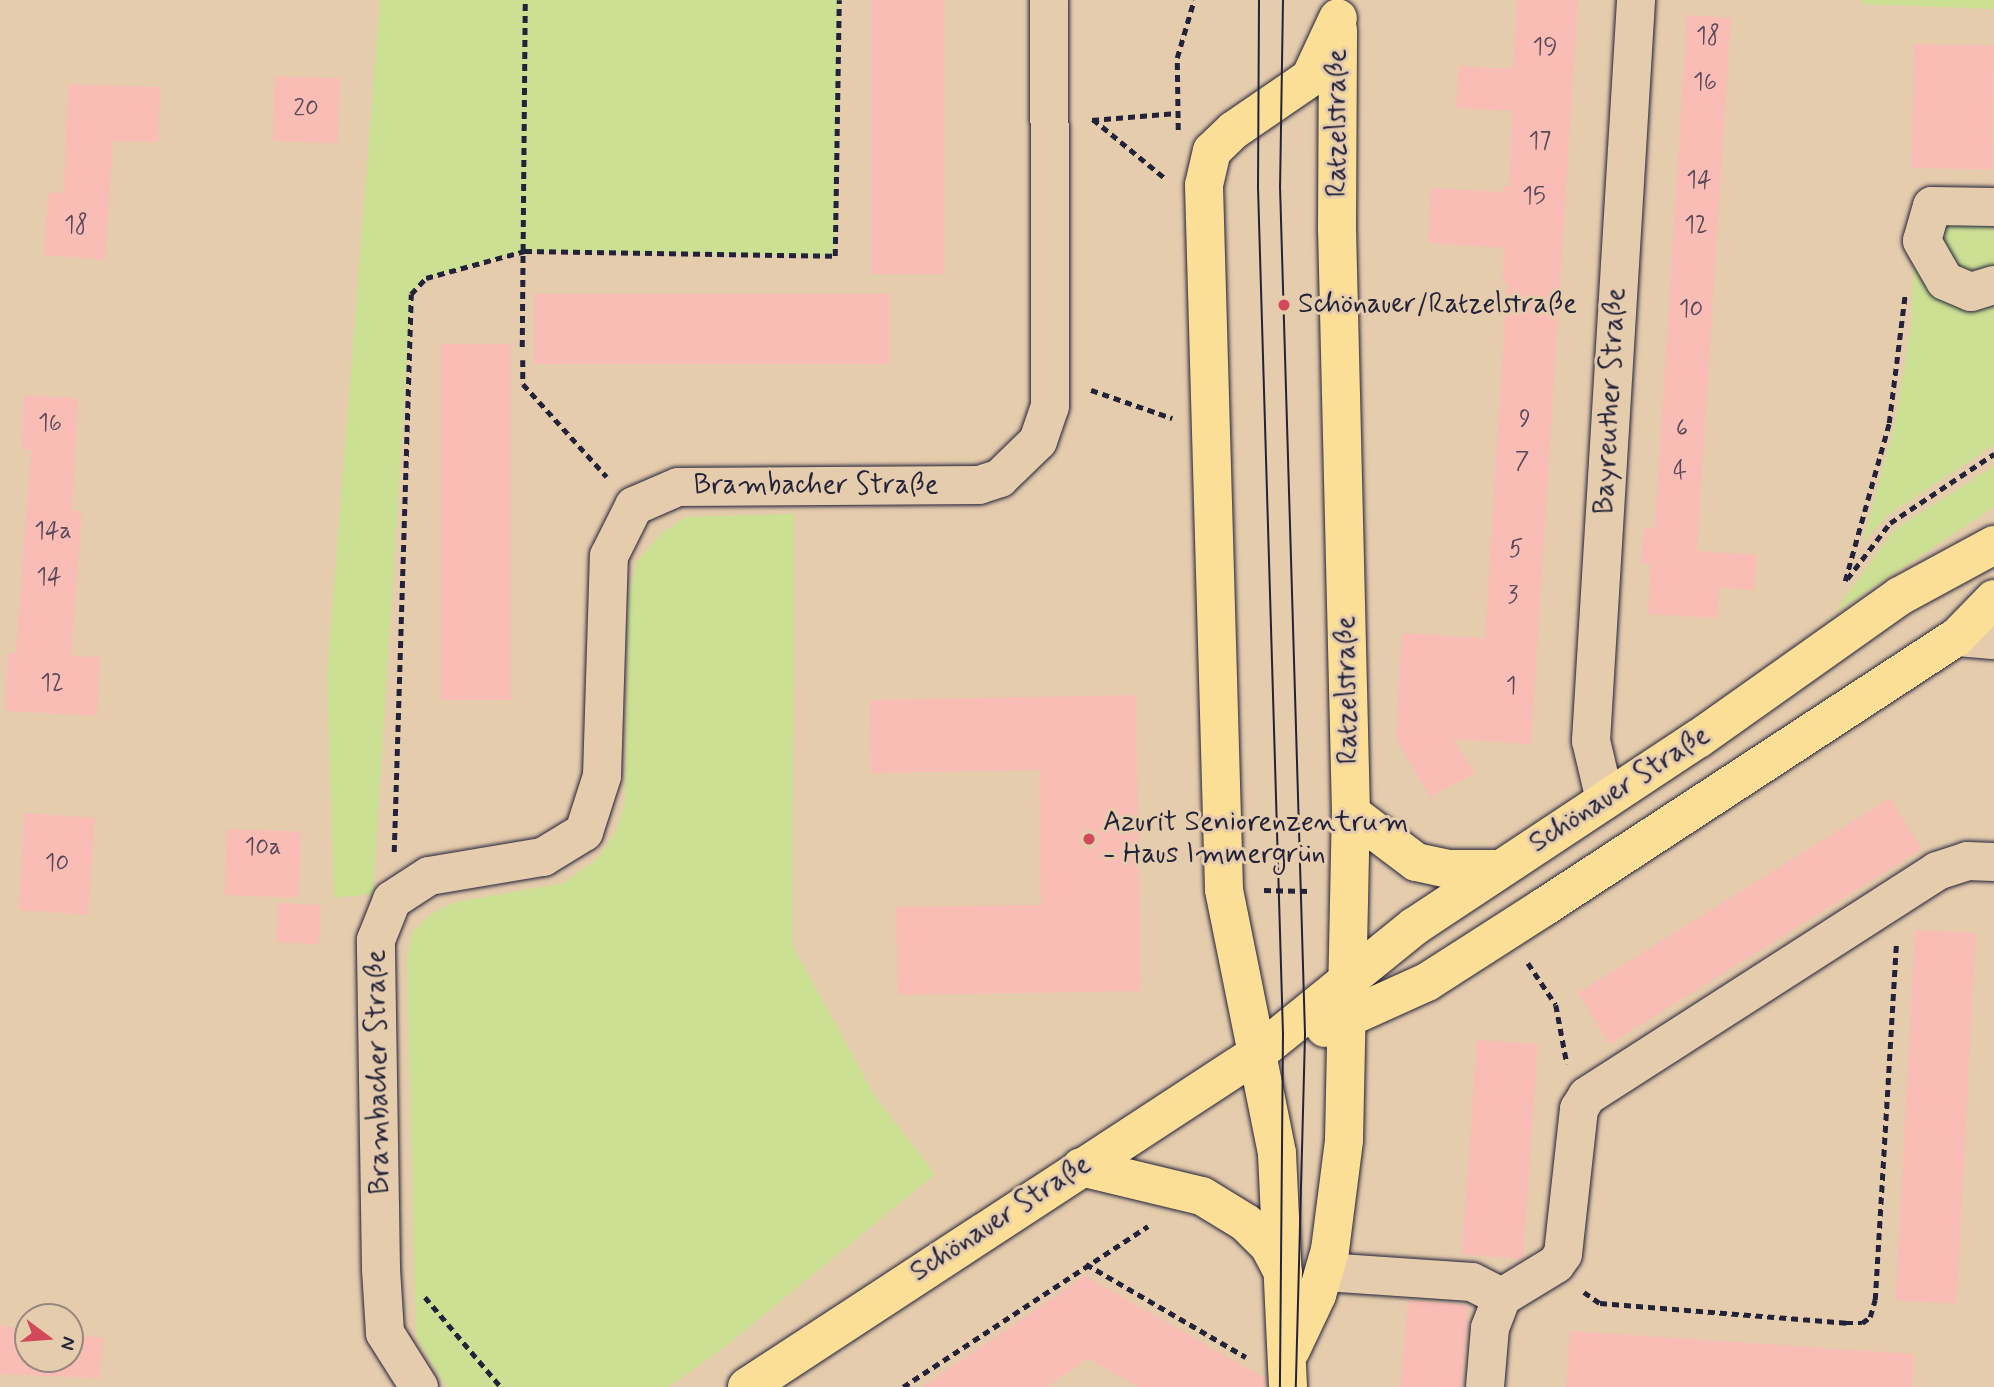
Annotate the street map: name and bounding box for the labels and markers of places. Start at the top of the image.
place label: Schönauer/Ratzelstraße [1298,288,1577,322]
marker: Schönauer/Ratzelstraße [1276,297,1292,313]
place label: Azurit Seniorenzentrum - Haus Immergrün [1103,806,1409,872]
marker: Azurit Seniorenzentrum - Haus Immergrün [1081,831,1097,847]

